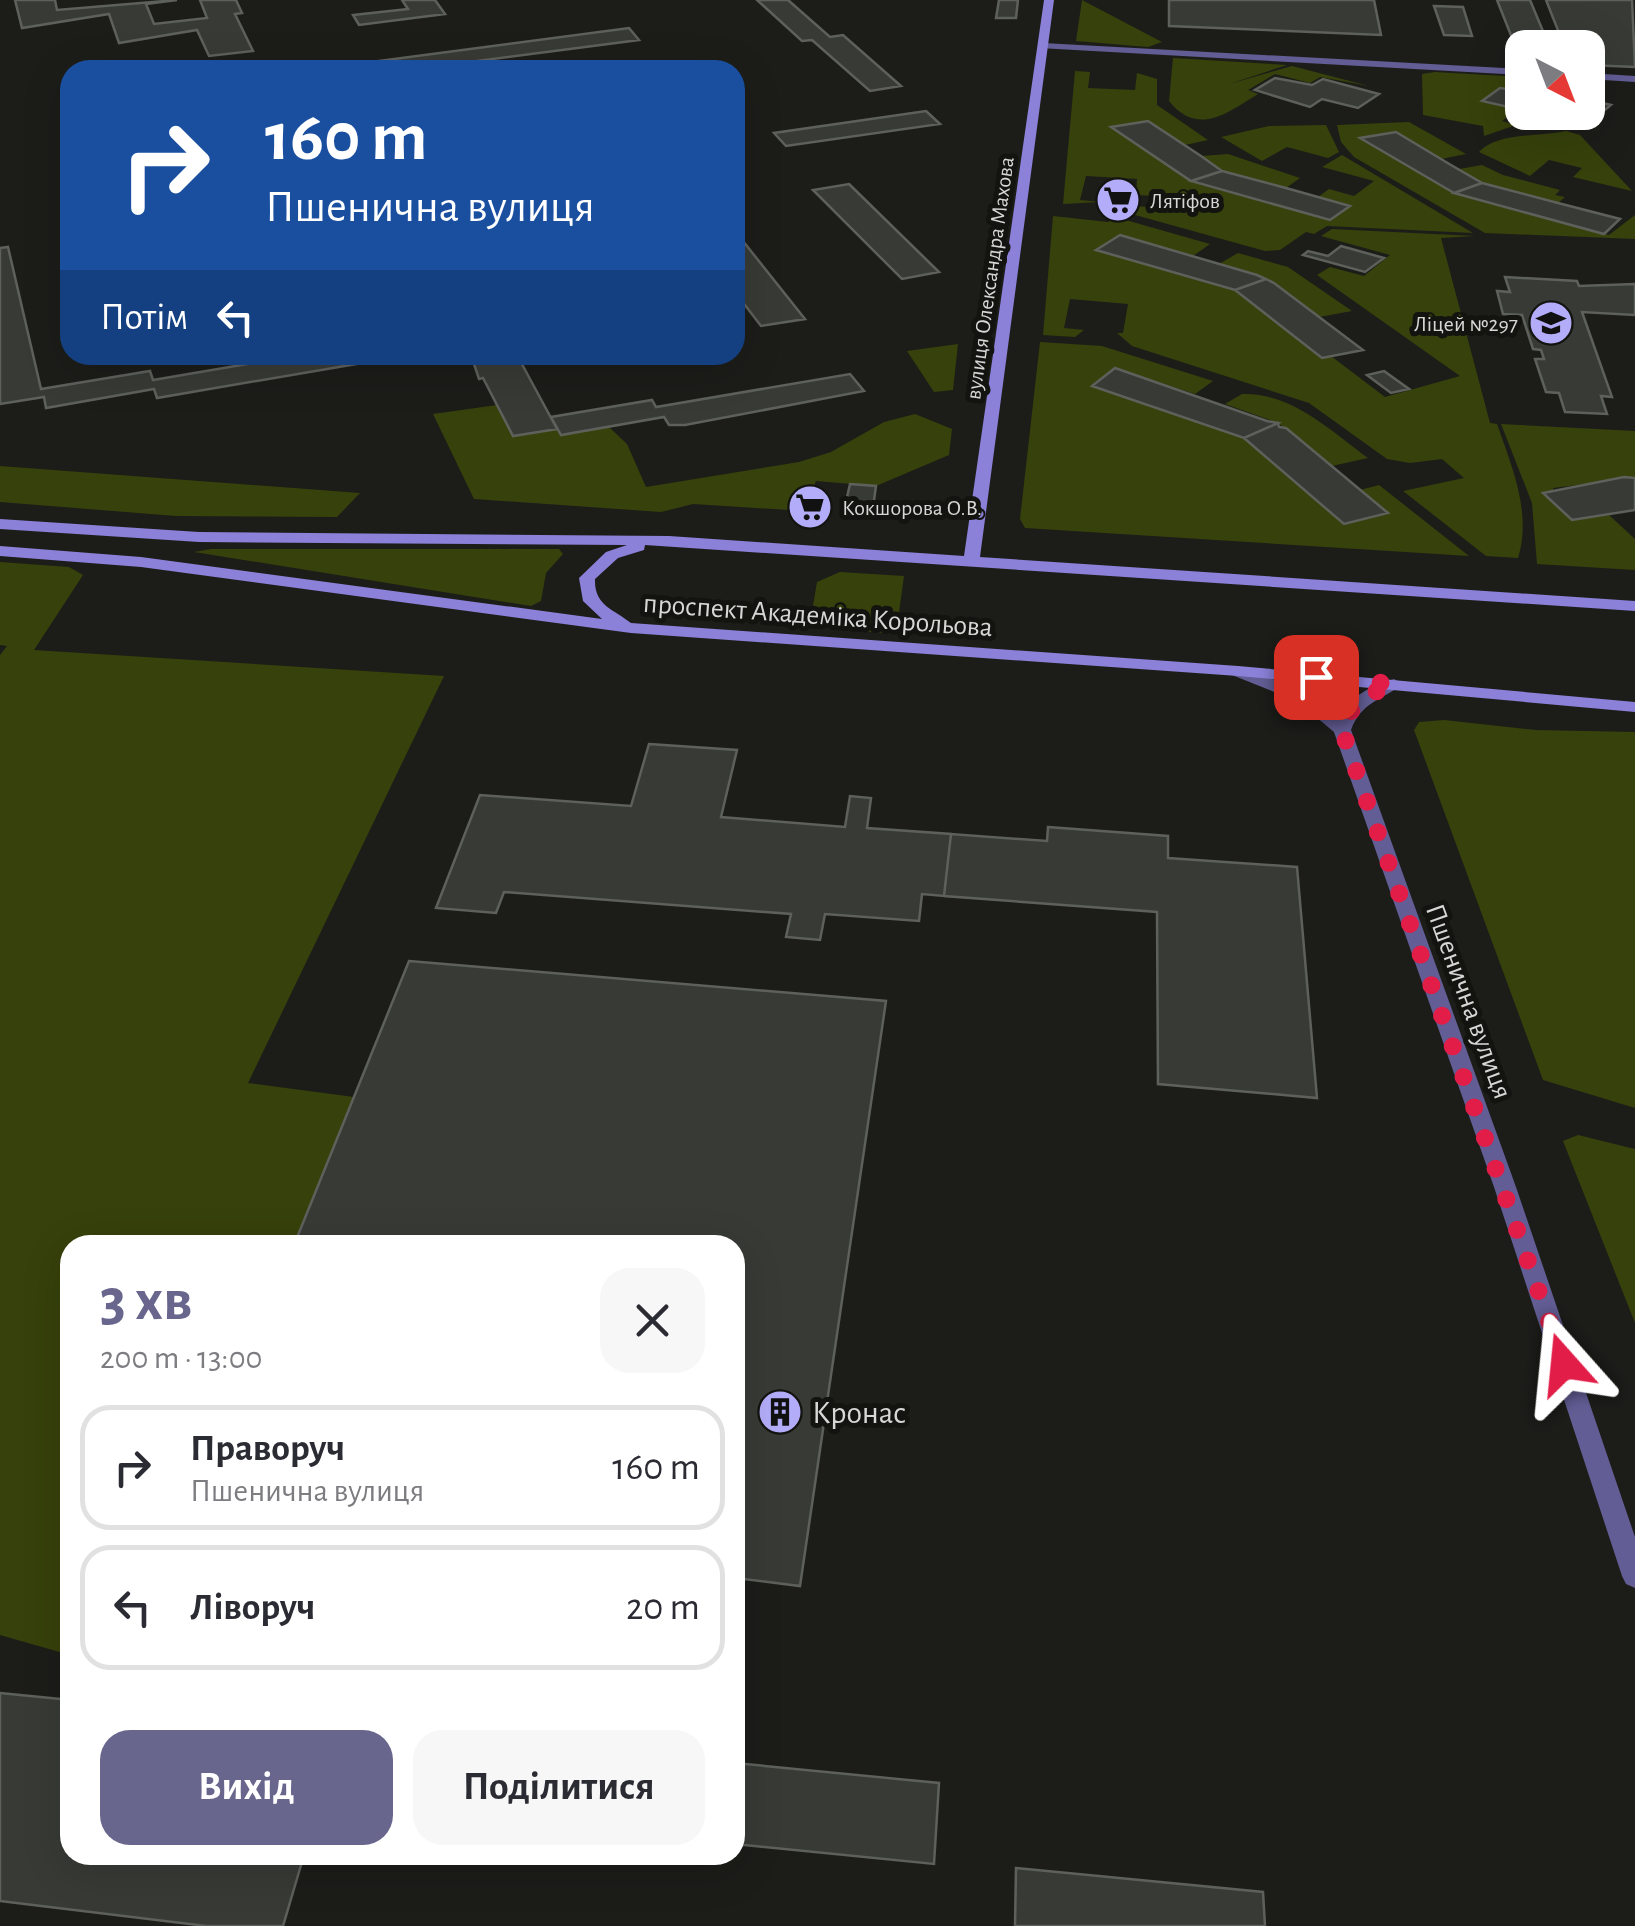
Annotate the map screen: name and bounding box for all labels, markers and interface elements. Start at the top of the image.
north arrow [1505,30,1605,130]
map controls [1505,30,1605,130]
icon: right [100,100,230,230]
text: 160 m [265,103,428,173]
street label: вулиця Олександра Махова [962,155,1018,401]
supermarket icon: Лятіфов [1095,177,1141,223]
text: Пшенична вулиця [265,185,595,230]
place label: Лятіфов [1150,190,1220,212]
icon: left [208,290,263,345]
text: Потім [100,299,188,337]
school or university icon: Ліцей №297 [1528,300,1574,346]
place label: Ліцей №297 [1414,313,1518,335]
supermarket icon: Кокшорова О.В. [787,484,833,530]
place label: Кокшорова О.В. [842,497,982,519]
street label: проспект Академіка Корольова [642,590,994,642]
pin [1274,635,1359,720]
icon: arrive [1289,650,1344,705]
street label: Пшенична вулиця [1420,900,1516,1103]
button: close [600,1268,705,1373]
text: 3 хв [100,1271,192,1331]
position arrow [1512,1312,1616,1416]
text: 200 m · 13:00 [100,1342,262,1374]
building icon: Кронас [757,1389,803,1435]
place label: Кронас [812,1397,906,1429]
text: Праворуч [190,1430,345,1468]
icon: right [105,1440,160,1495]
text: 160 m [612,1449,700,1487]
text: Пшенична вулиця [190,1475,424,1507]
icon: left [105,1580,160,1635]
text: Ліворуч [190,1589,315,1627]
text: 20 m [626,1589,700,1627]
button: Вихід [100,1730,393,1845]
button: Поділитися [413,1730,705,1845]

